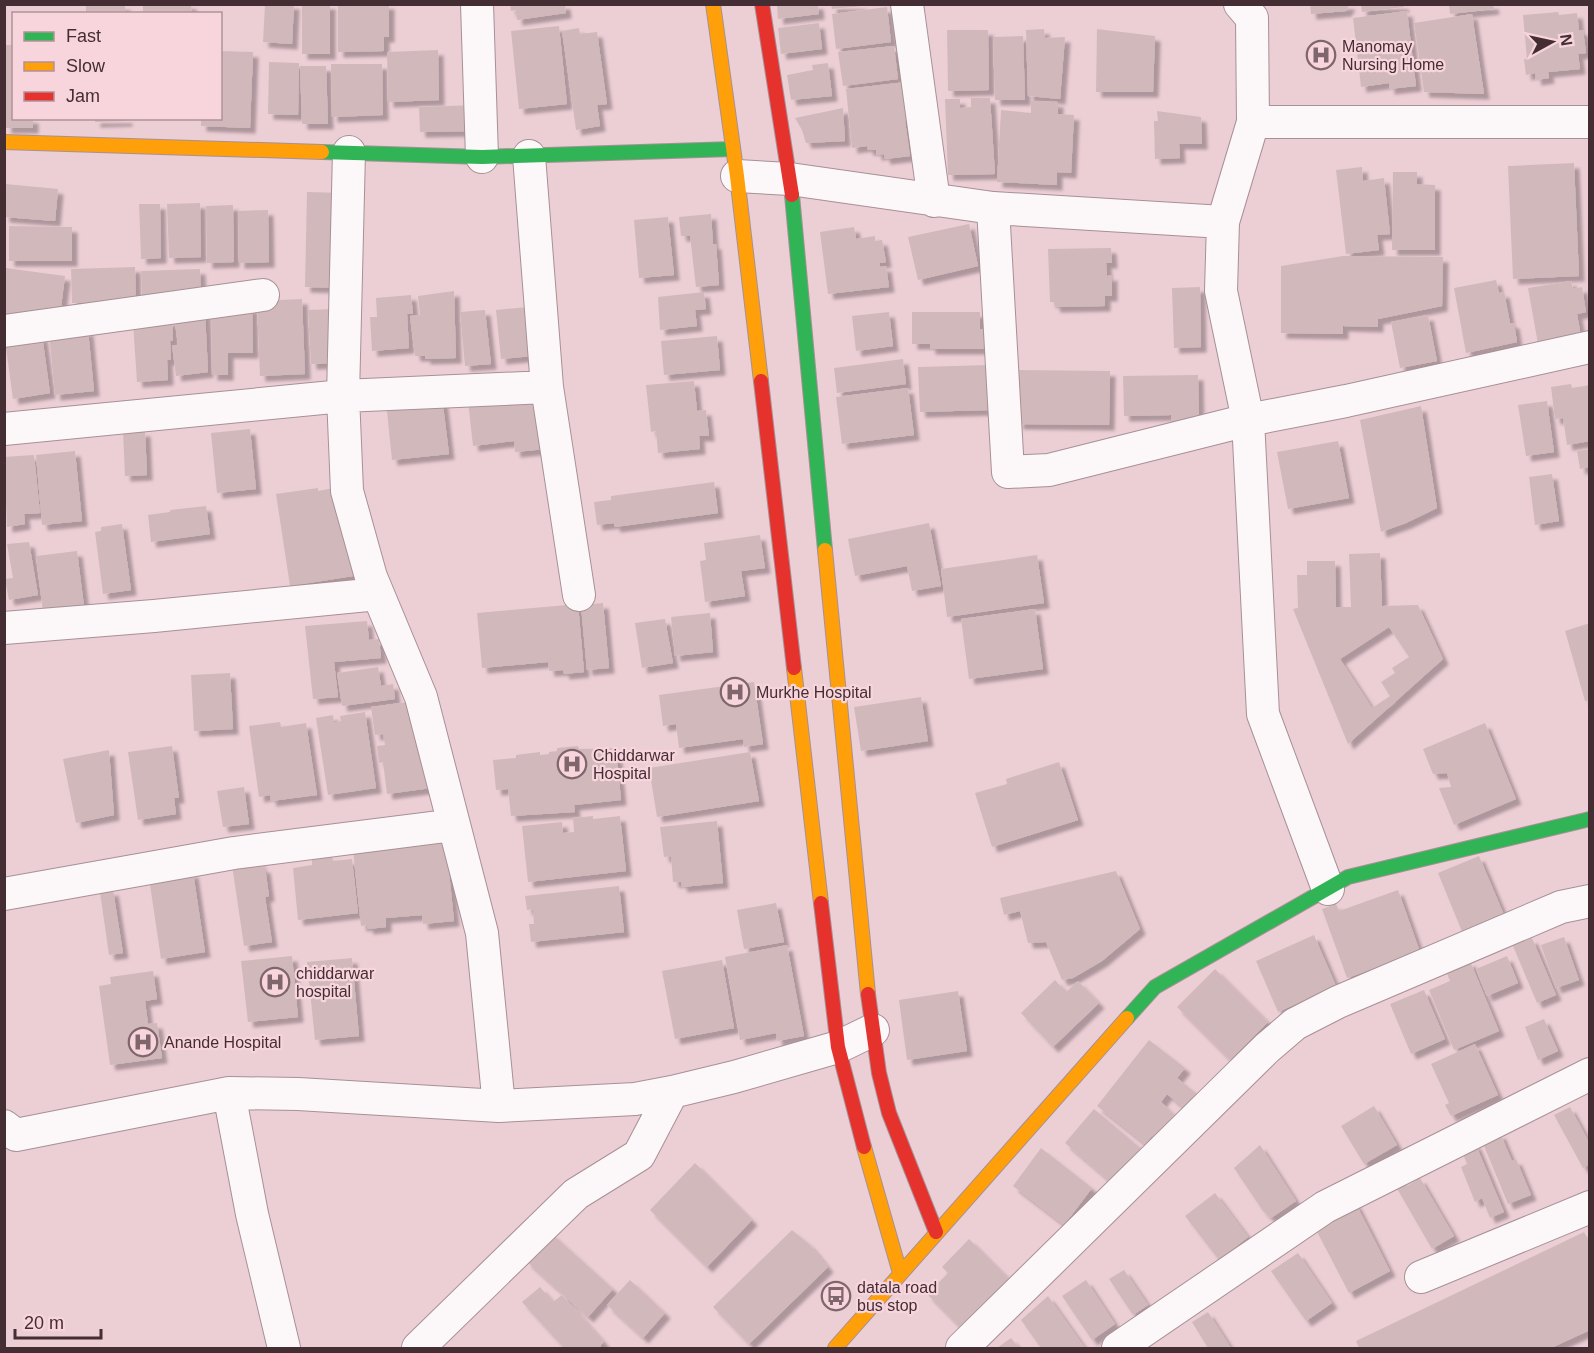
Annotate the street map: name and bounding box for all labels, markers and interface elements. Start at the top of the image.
legend [12,12,222,120]
north arrow [1522,12,1582,72]
text: Fast [66,26,101,46]
text: N [1557,33,1576,47]
place label: Manomay Nursing Home [1342,38,1444,73]
hospital icon: Manomay Nursing Home [1305,39,1337,71]
text: Slow [66,56,106,76]
text: Jam [66,86,100,106]
hospital icon: Murkhe Hospital [719,676,751,708]
place label: Murkhe Hospital [756,684,872,701]
place label: Chiddarwar Hospital [593,747,675,782]
hospital icon: Chiddarwar Hospital [556,748,588,780]
place label: chiddarwar hospital [296,965,375,1000]
hospital icon: chiddarwar hospital [259,966,291,998]
hospital icon: Anande Hospital [127,1026,159,1058]
place label: Anande Hospital [164,1034,281,1051]
place label: datala road bus stop [857,1279,937,1314]
bus stop icon: datala road bus stop [820,1280,852,1312]
scale bar [15,1302,100,1340]
text: 20 m [24,1313,64,1333]

